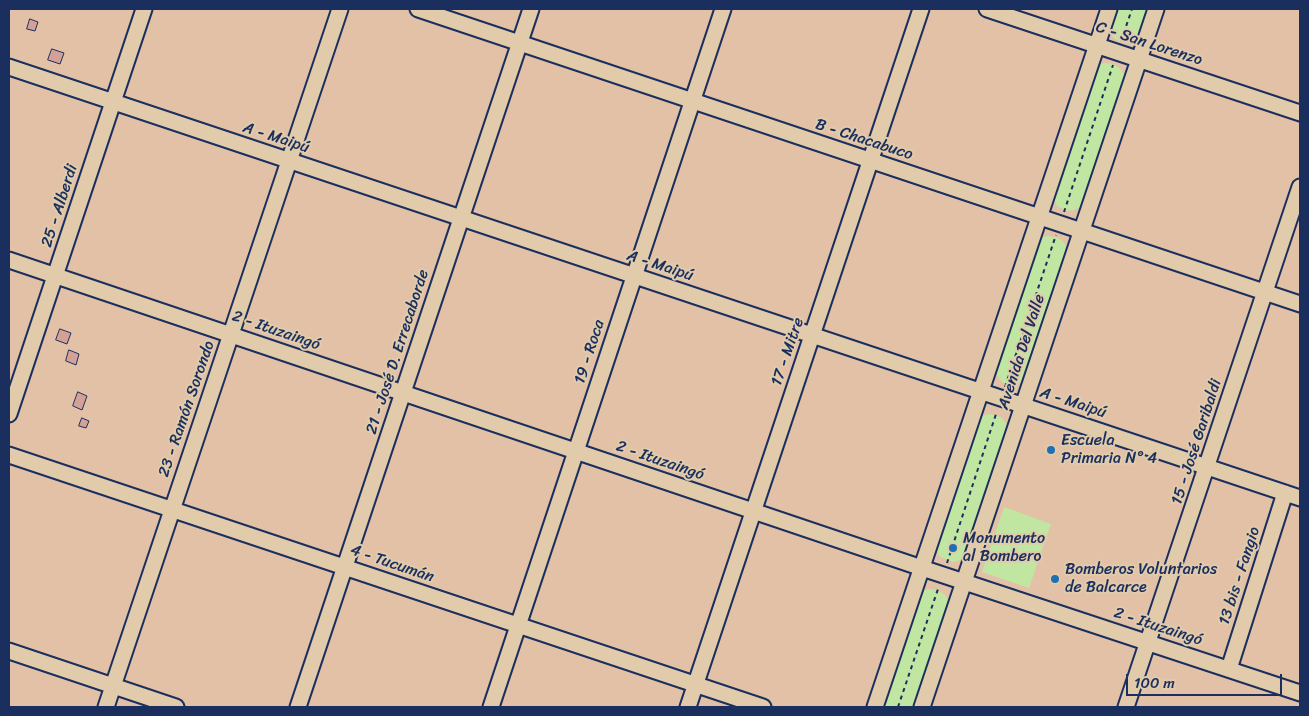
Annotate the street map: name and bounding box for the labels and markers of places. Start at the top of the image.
place label: Escuela Primaria N° 4 [1061,431,1157,469]
marker: Escuela Primaria N° 4 [1045,444,1057,456]
place label: Monumento al Bombero [963,529,1045,567]
marker: Monumento al Bombero [947,542,959,554]
place label: Bomberos Voluntarios de Balcarce [1065,560,1217,598]
marker: Bomberos Voluntarios de Balcarce [1049,573,1061,585]

